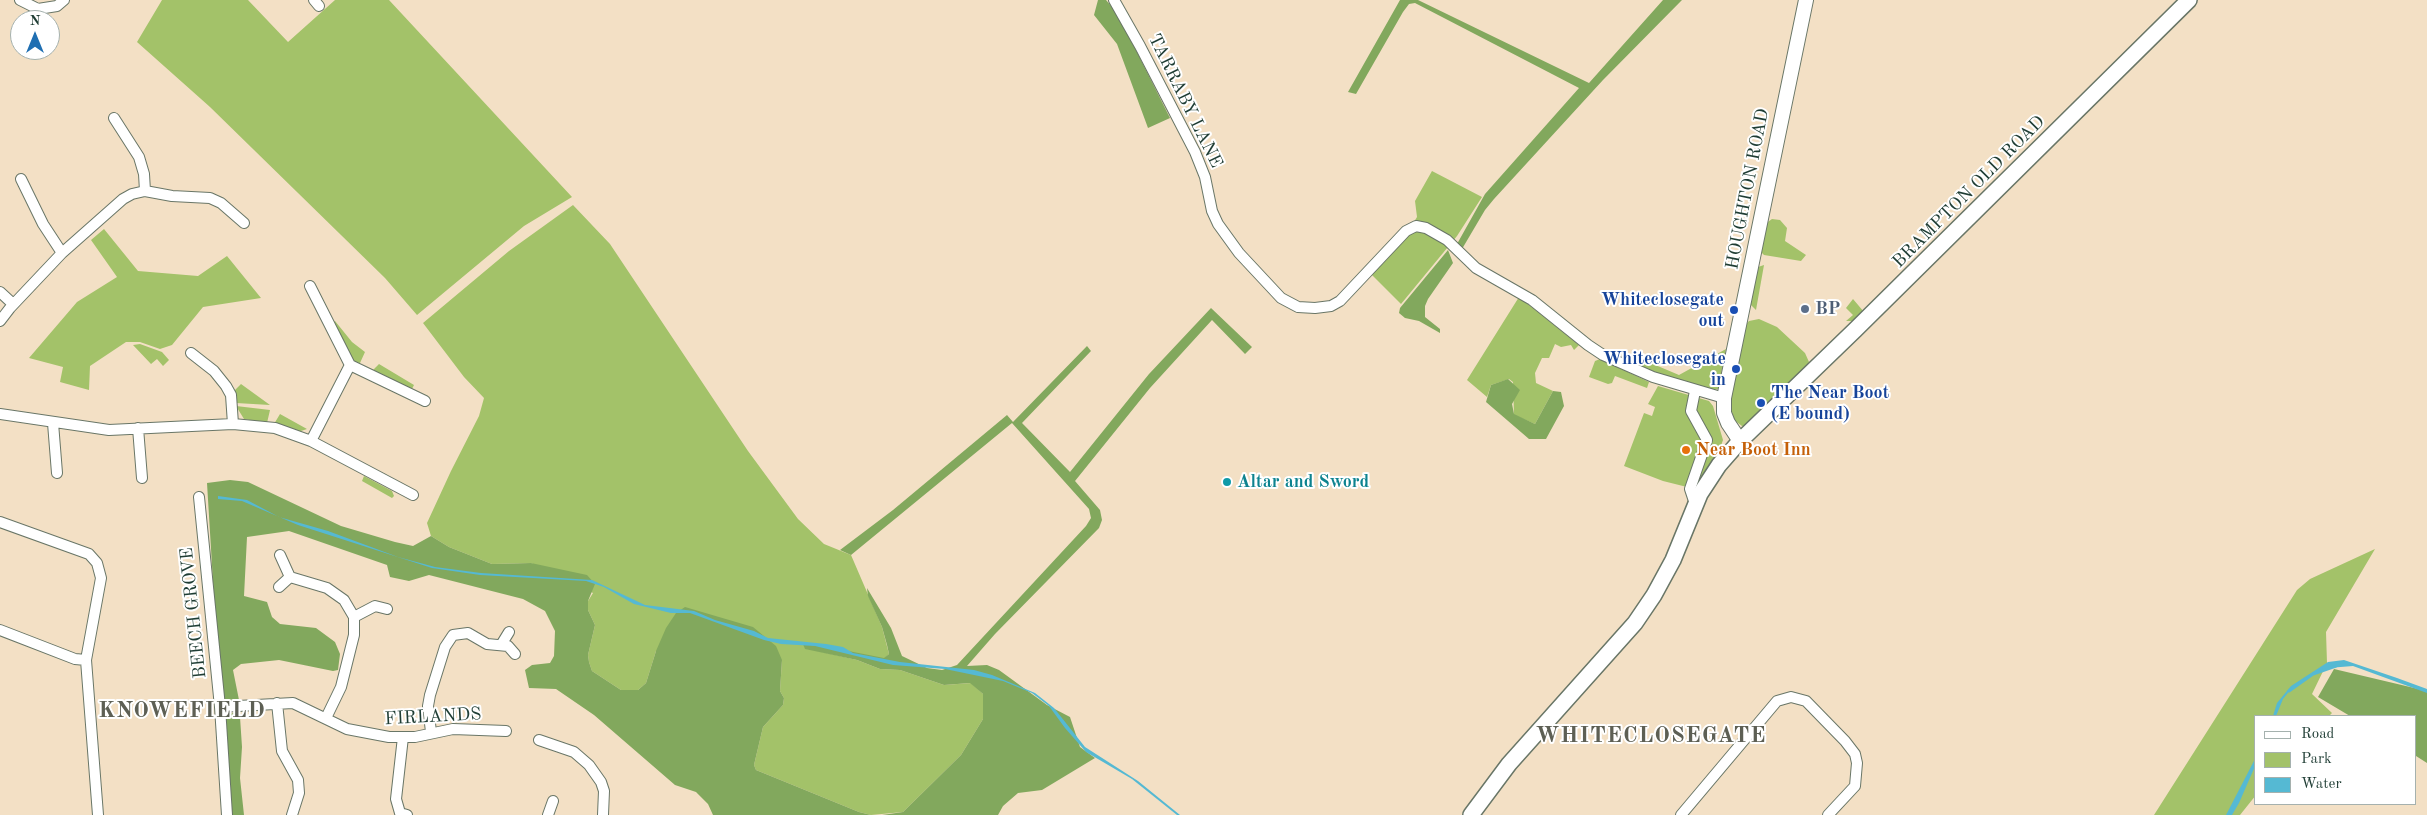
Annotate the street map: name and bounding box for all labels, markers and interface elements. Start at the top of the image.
north arrow [10,10,60,60]
text: N [30,14,40,28]
street label: TARRABY LANE [1143,30,1227,172]
street label: HOUGHTON ROAD [1722,107,1774,271]
street label: BRAMPTON OLD ROAD [1888,111,2050,273]
place label: Whiteclosegate out [1601,289,1724,332]
place label: BP [1815,298,1840,320]
marker: BP [1799,303,1811,315]
marker: Whiteclosegate out [1728,304,1740,316]
place label: Whiteclosegate in [1603,348,1726,390]
marker: Whiteclosegate in [1730,363,1742,375]
place label: The Near Boot (E bound) [1771,382,1889,424]
marker: The Near Boot (E bound) [1755,397,1767,409]
place label: Near Boot Inn [1696,439,1811,461]
marker: Near Boot Inn [1680,444,1692,456]
place label: Altar and Sword [1237,471,1369,493]
marker: Altar and Sword [1221,476,1233,488]
street label: BEECH GROVE [176,546,212,680]
district label: KNOWEFIELD [97,698,267,724]
street label: FIRLANDS [384,704,482,730]
legend [2254,715,2417,805]
district label: WHITECLOSEGATE [1534,723,1768,749]
text: Road [2301,727,2334,742]
text: Park [2301,752,2332,767]
text: Water [2301,777,2342,792]

